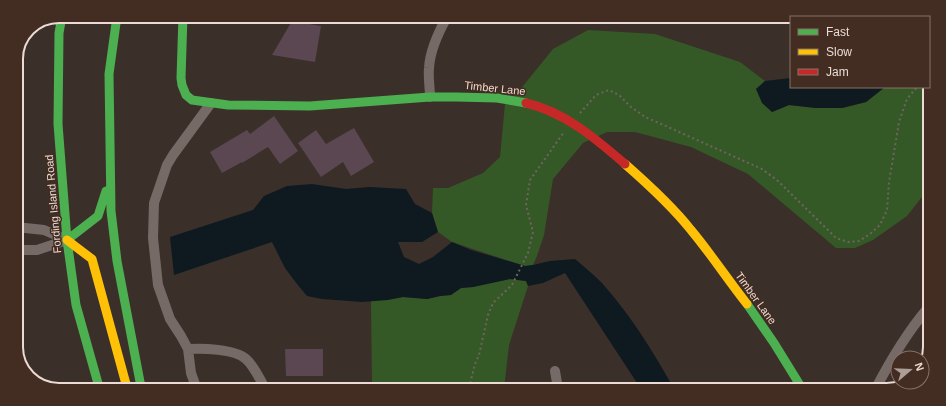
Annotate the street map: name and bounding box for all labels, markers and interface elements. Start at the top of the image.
legend [790,16,930,88]
text: Fast [826,25,850,39]
text: Slow [826,45,852,59]
text: Jam [826,65,849,79]
street label: Timber Lane [464,79,526,97]
street label: Fording Island Road [43,154,63,254]
street label: Timber Lane [733,270,779,326]
north arrow [890,350,930,390]
text: N [912,361,926,373]

